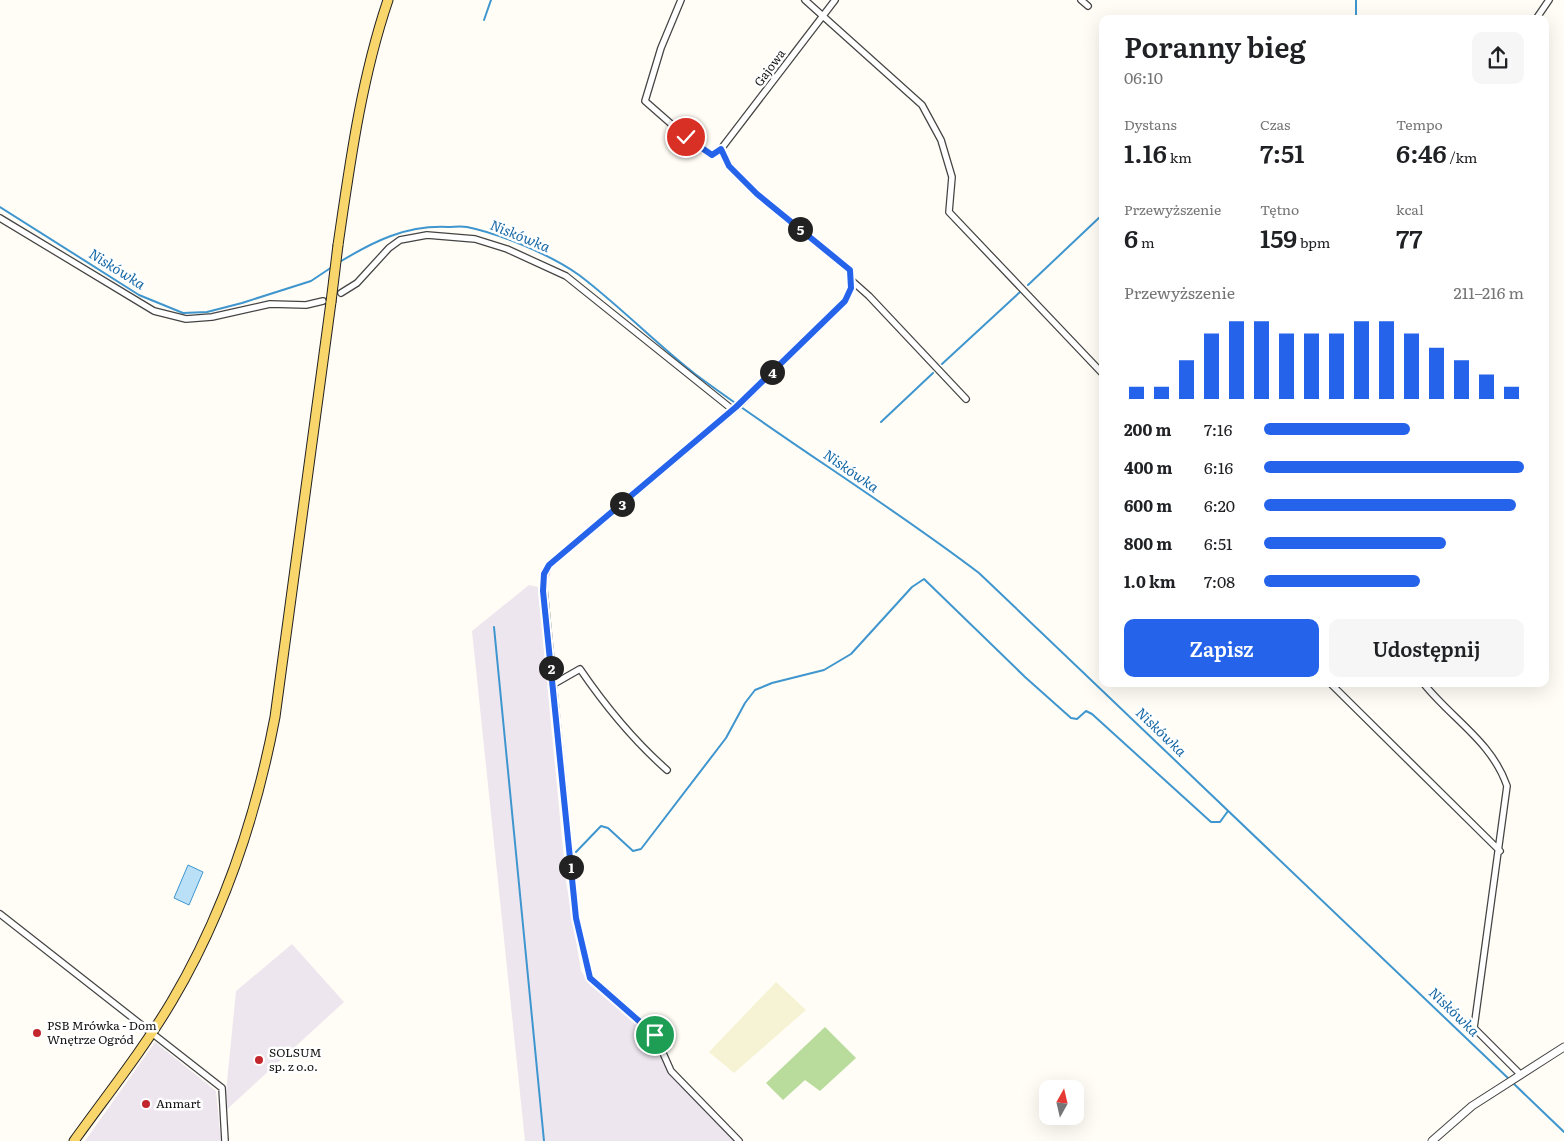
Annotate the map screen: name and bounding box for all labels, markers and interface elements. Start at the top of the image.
text: Poranny bieg [1124,25,1306,67]
button: share [1472,32,1524,84]
street label: Gajowa [749,45,790,90]
text: 06:10 [1124,65,1163,89]
text: Dystans [1124,114,1177,134]
text: Czas [1260,114,1290,134]
text: Tempo [1396,114,1443,134]
pin [665,116,707,158]
icon: check [672,123,700,151]
text: 1.16 [1124,134,1167,171]
text: 7:51 [1260,134,1305,171]
text: 6:46 [1396,134,1447,171]
text: km [1167,147,1192,167]
text: /km [1447,147,1477,167]
text: Przewyższenie [1124,199,1221,219]
text: Tętno [1260,199,1299,219]
text: kcal [1396,199,1424,219]
water label: Niskówka [487,214,553,256]
pin: 5 [788,216,812,242]
text: 5 [797,219,804,239]
text: 6 [1124,219,1138,256]
text: 159 [1260,219,1297,256]
text: 77 [1396,219,1422,256]
text: m [1138,232,1155,252]
text: bpm [1297,232,1330,252]
water label: Niskówka [86,243,150,293]
text: Przewyższenie [1124,280,1235,304]
text: 211–216 m [1454,280,1524,304]
pin: 4 [760,360,784,384]
text: 4 [768,362,777,382]
text: 200 m [1124,417,1171,441]
text: 7:16 [1204,417,1232,441]
water label: Niskówka [820,444,883,496]
text: 400 m [1124,455,1173,479]
text: 6:16 [1204,455,1233,479]
pin: 3 [610,492,634,516]
text: 600 m [1124,493,1172,517]
text: 6:20 [1204,493,1235,517]
text: 3 [619,494,626,514]
text: 800 m [1124,531,1172,555]
text: 6:51 [1204,531,1233,555]
text: 1.0 km [1124,569,1176,593]
text: 7:08 [1204,569,1235,593]
button: Zapisz [1124,619,1319,677]
button: Udostępnij [1329,619,1524,677]
pin: 2 [538,656,564,680]
text: 2 [548,658,555,678]
water label: Niskówka [1132,702,1191,760]
pin: 1 [558,854,584,880]
text: 1 [569,857,574,877]
water label: Niskówka [1425,982,1484,1040]
pin [634,1014,676,1056]
place label: PSB Mrówka - Dom Wnętrze Ogród [47,1016,157,1048]
icon: arrive [641,1021,669,1049]
marker: PSB Mrówka - Dom Wnętrze Ogród [31,1027,43,1039]
place label: SOLSUM sp. z o.o. [269,1043,322,1075]
marker: SOLSUM sp. z o.o. [253,1054,265,1066]
north arrow [1039,1080,1084,1125]
map controls [1039,1080,1084,1125]
place label: Anmart [156,1094,201,1112]
marker: Anmart [140,1098,152,1110]

